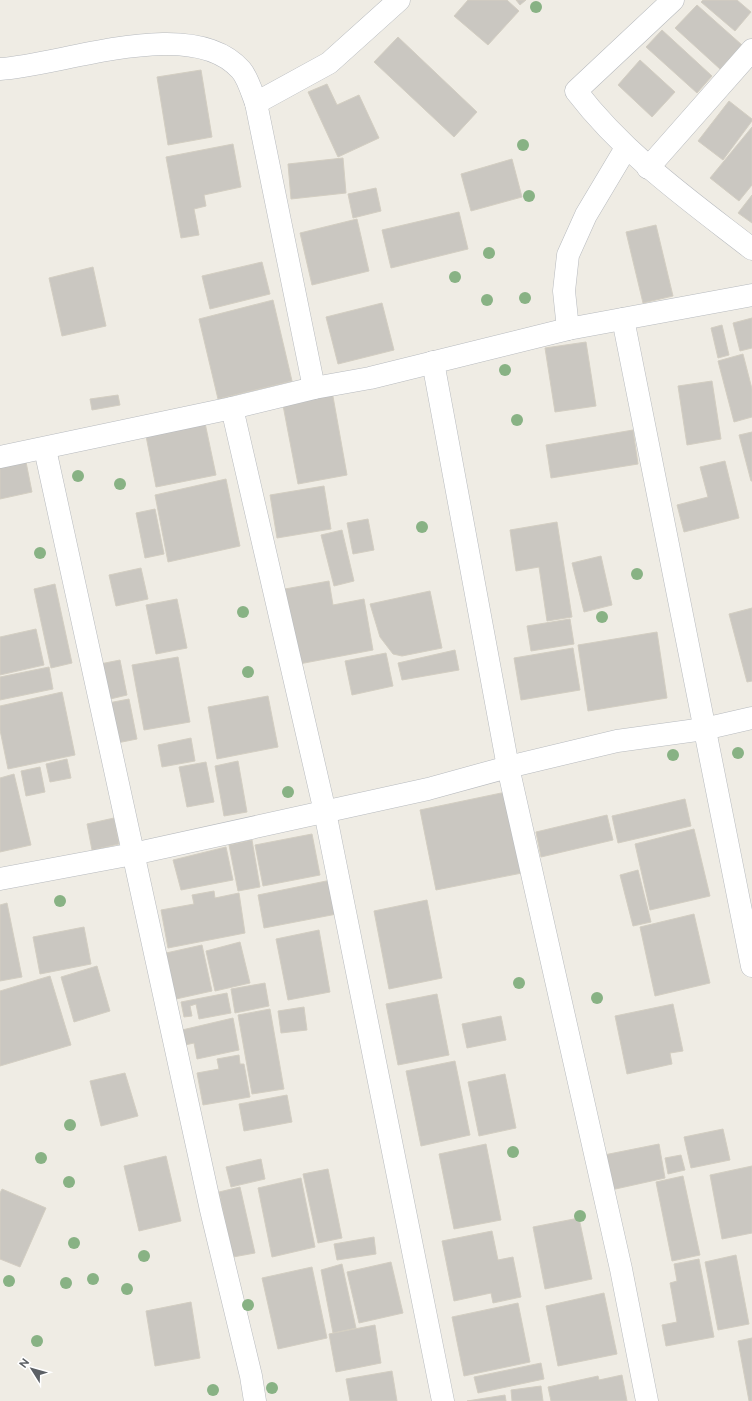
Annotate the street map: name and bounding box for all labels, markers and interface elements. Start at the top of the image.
north arrow [12,1349,52,1389]
text: N [17,1356,32,1371]

